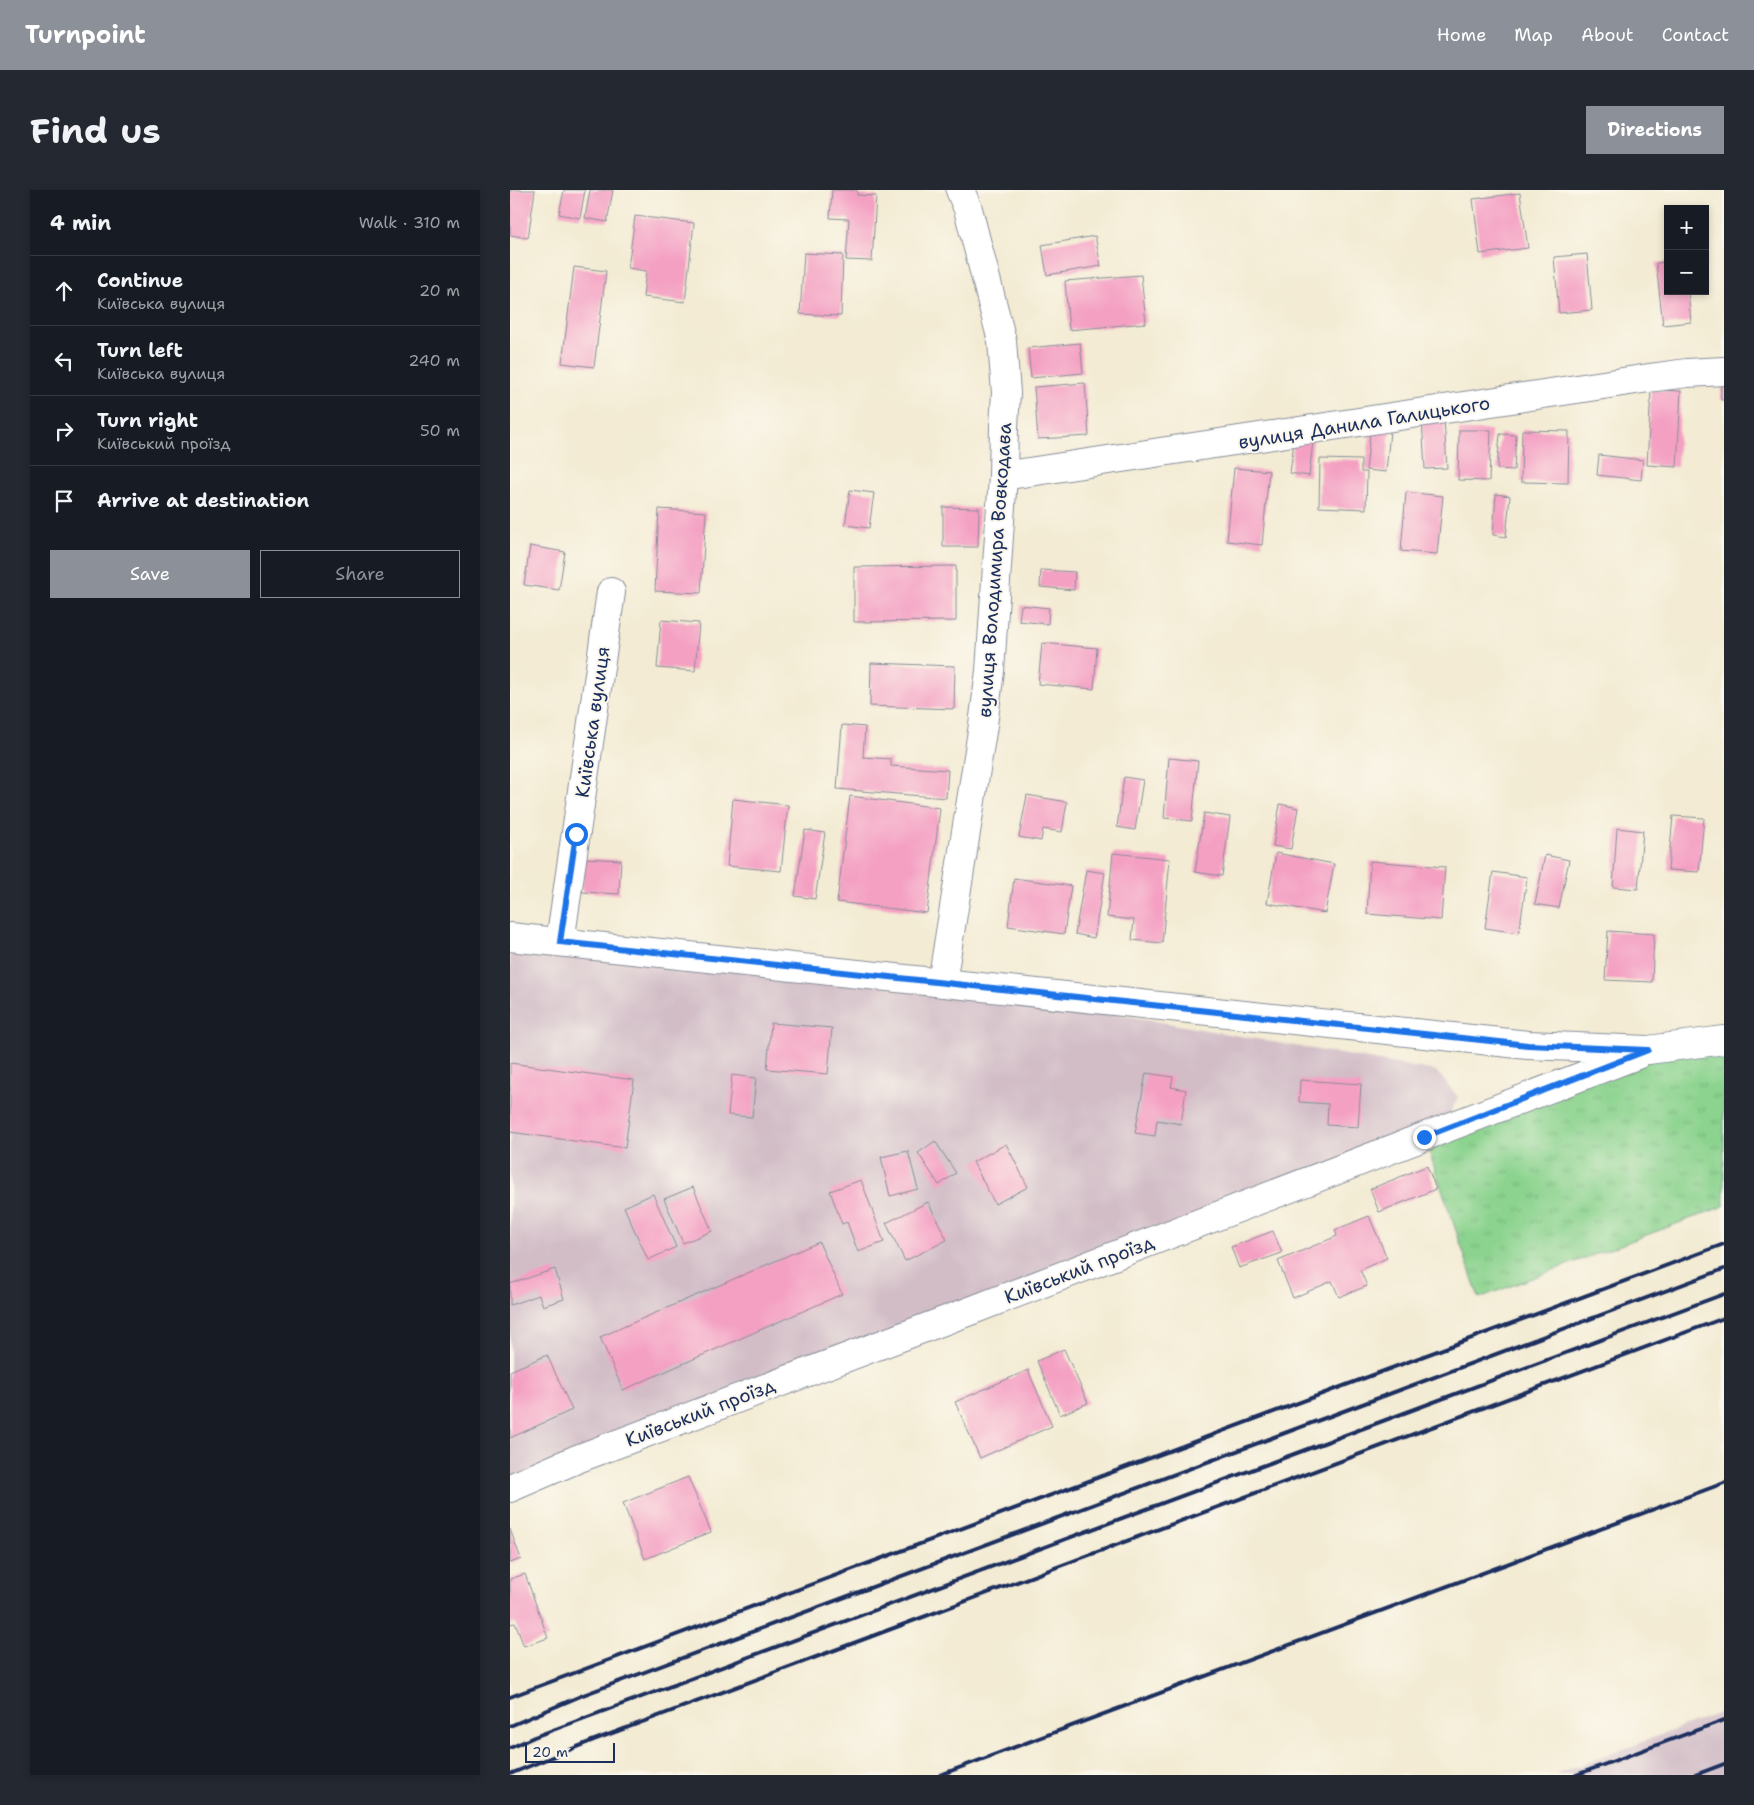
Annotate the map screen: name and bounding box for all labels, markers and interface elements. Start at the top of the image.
text: Turnpoint [25,19,146,51]
text: Home [1437,23,1486,47]
text: Map [1514,23,1553,47]
text: About [1581,23,1634,47]
text: Contact [1662,23,1729,47]
button: Directions [1586,106,1724,154]
text: Find us [30,107,161,154]
map controls [1664,205,1709,295]
button: + [1664,205,1709,250]
text: 4 min [50,209,111,237]
text: Walk · 310 m [359,212,460,233]
button: − [1664,250,1709,295]
text: Continue [97,268,183,293]
icon: ahead [50,277,78,305]
text: 20 m [419,280,460,301]
text: Київська вулиця [97,293,225,314]
text: Turn left [97,338,183,363]
icon: left [50,347,78,375]
text: 240 m [408,350,460,371]
text: Київська вулиця [97,363,225,384]
street label: вулиця Данила Галицького [1236,390,1492,455]
text: Turn right [97,408,198,433]
icon: right [50,417,78,445]
text: 50 m [420,420,460,441]
street label: вулиця Володимира Вовкодава [972,422,1017,718]
text: Київський проїзд [97,433,231,454]
icon: arrive [50,487,78,515]
text: Arrive at destination [97,488,309,513]
button: Save [50,550,250,598]
button: Share [260,550,460,598]
street label: Київська вулиця [570,645,615,799]
route start [565,823,588,846]
route end [1413,1126,1436,1149]
street label: Київський проїзд [1001,1229,1158,1310]
street label: Київський проїзд [622,1372,779,1453]
scale bar [525,1740,615,1763]
text: 20 m [532,1743,568,1761]

